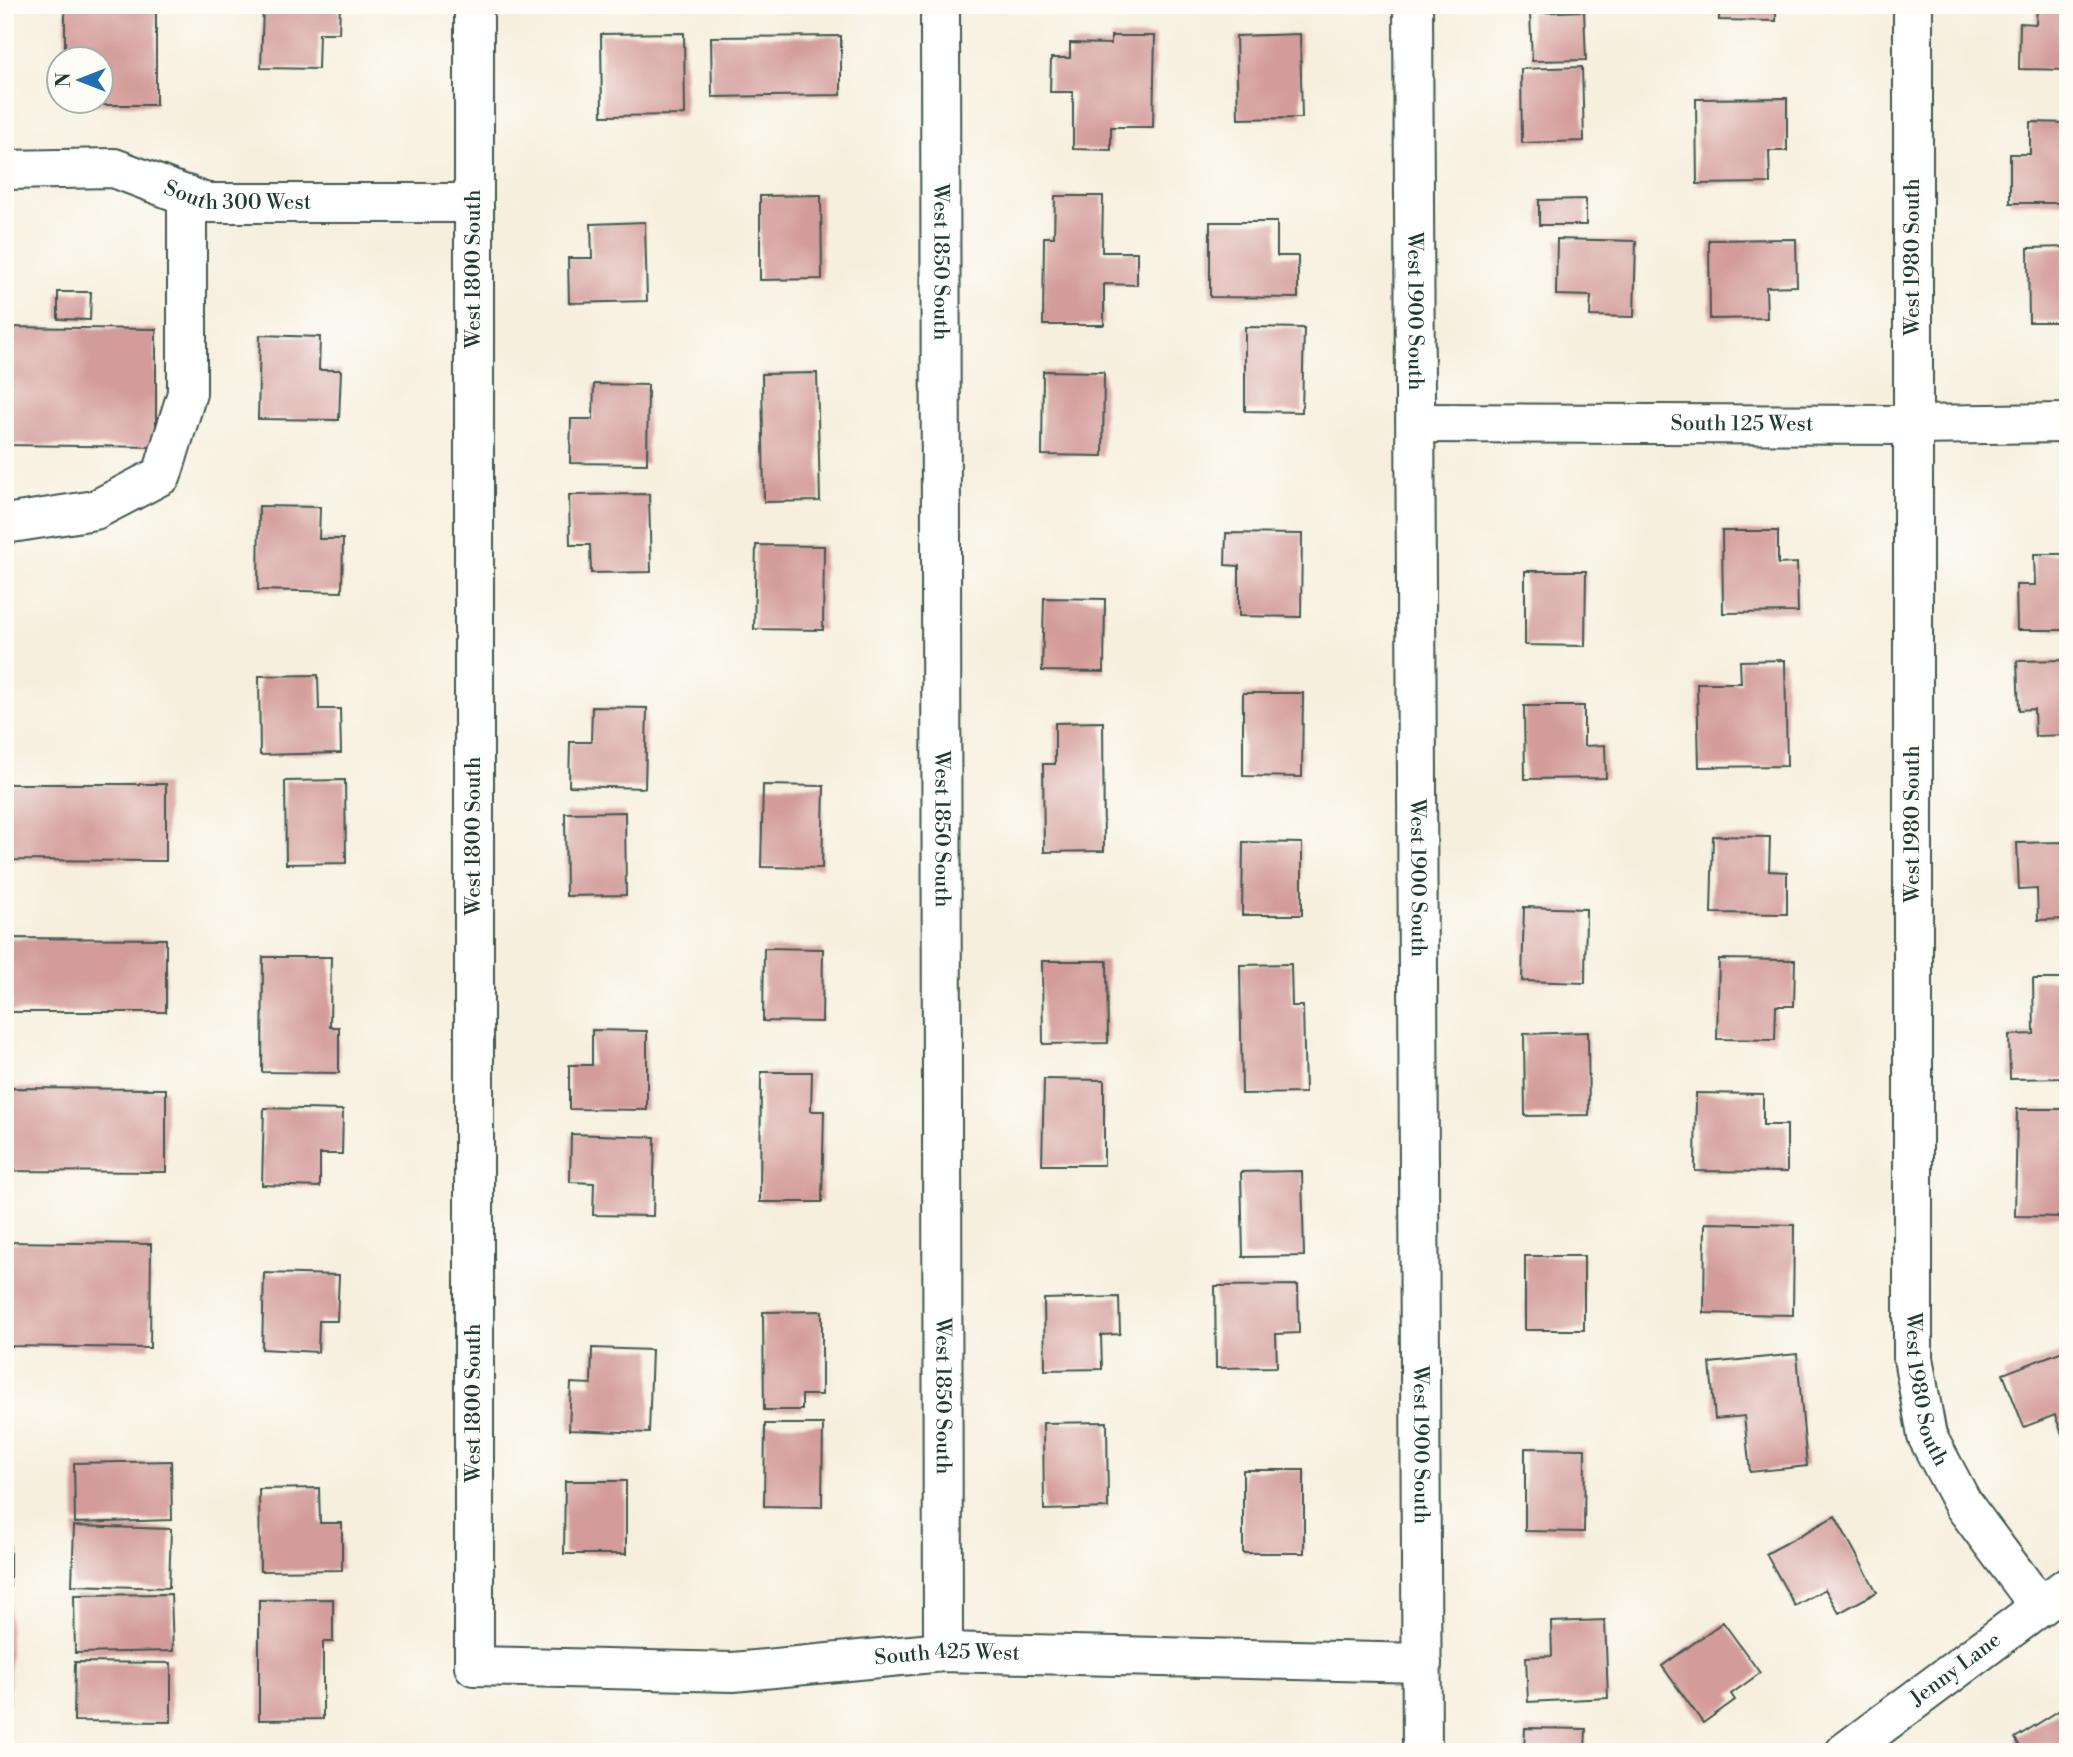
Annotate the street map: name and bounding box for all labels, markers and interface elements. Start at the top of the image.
north arrow [46,46,116,116]
text: N [52,72,76,88]
street label: South 300 West [160,175,312,216]
street label: West 1980 South [1900,178,1926,337]
street label: West 1850 South [927,183,954,341]
street label: West 1800 South [461,189,487,350]
street label: West 1900 South [1401,231,1428,391]
street label: South 125 West [1670,411,1814,438]
street label: West 1980 South [1900,745,1926,904]
street label: West 1850 South [928,750,955,908]
street label: West 1800 South [461,756,487,917]
street label: West 1900 South [1404,798,1431,958]
street label: West 1980 South [1900,1311,1954,1471]
street label: West 1850 South [929,1317,956,1475]
street label: West 1800 South [461,1323,487,1484]
street label: West 1900 South [1407,1365,1434,1525]
street label: Jenny Lane [1904,1627,2006,1712]
street label: South 425 West [873,1639,1021,1671]

